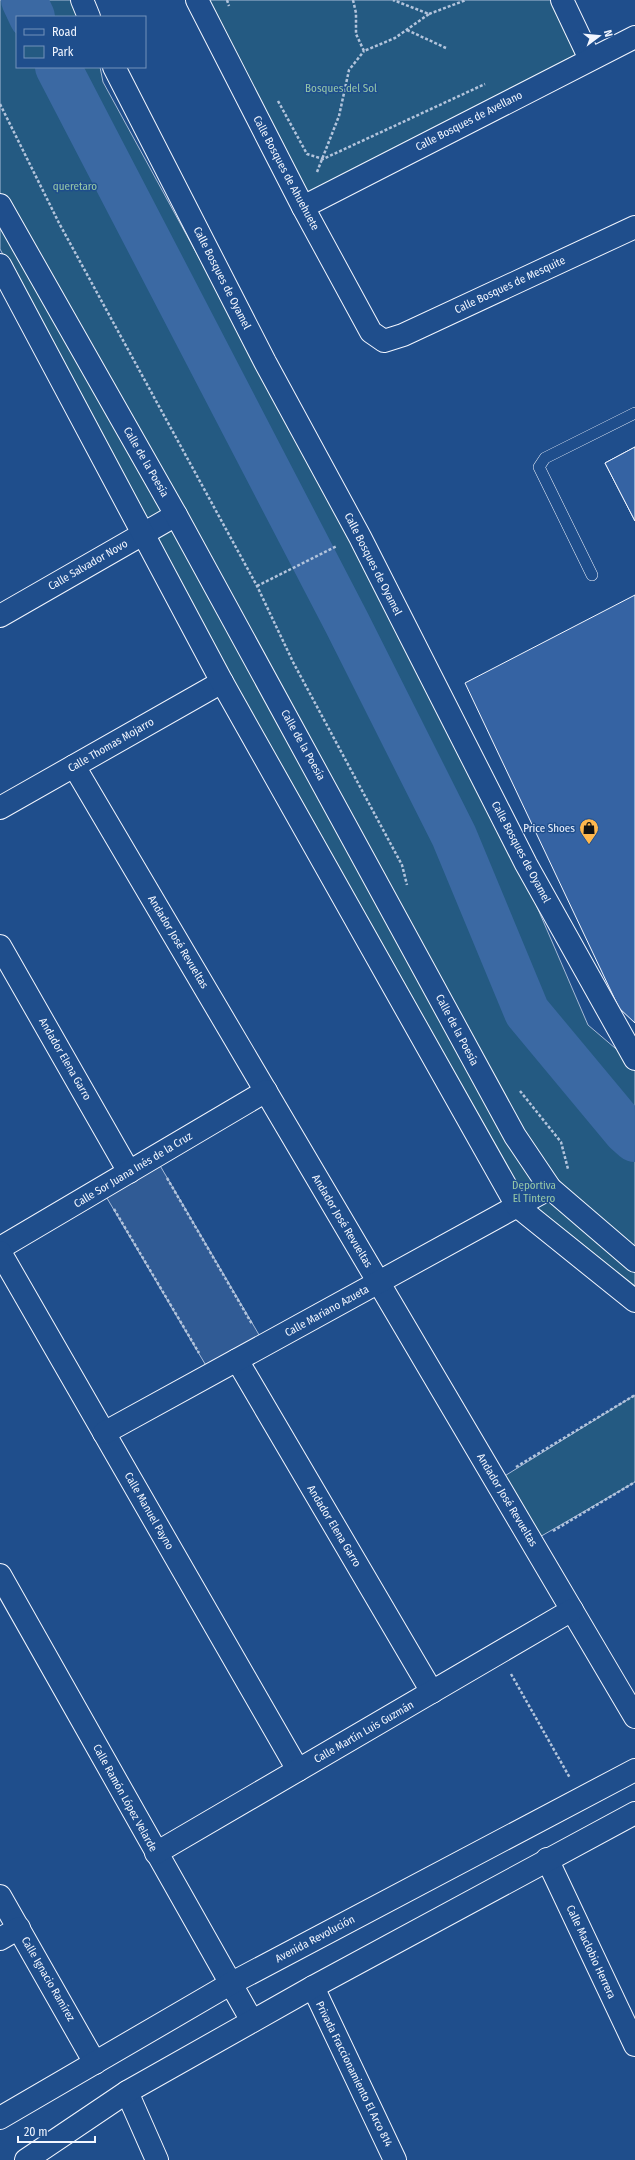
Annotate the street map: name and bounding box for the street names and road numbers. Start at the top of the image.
street label: Calle Bosques de Avellano [413,88,525,154]
street label: Calle Bosques de Ahuehuete [250,113,322,233]
street label: Calle Bosques de Oyamel [191,225,254,331]
street label: Calle Bosques de Mesquite [453,254,567,316]
street label: Calle de la Poesía [121,425,171,499]
street label: Calle Bosques de Oyamel [342,511,405,617]
street label: Calle Salvador Novo [46,537,130,593]
street label: Calle de la Poesía [278,707,328,783]
street label: Calle Thomas Mojarro [66,715,157,775]
street label: Calle Bosques de Oyamel [489,799,553,905]
street label: Andador José Revueltas [145,893,211,991]
street label: Calle de la Poesía [433,992,481,1068]
street label: Andador Elena Garro [36,1015,94,1103]
street label: Calle Sor Juana Inés de la Cruz [72,1129,195,1210]
street label: Andador José Revueltas [309,1172,375,1270]
street label: Calle Mariano Azueta [283,1283,371,1339]
street label: Andador José Revueltas [474,1451,540,1549]
street label: Calle Manuel Payno [122,1470,177,1552]
street label: Andador Elena Garro [304,1483,364,1569]
street label: Calle Martín Luis Guzmán [312,1698,416,1766]
street label: Calle Ramón López Velarde [90,1742,160,1854]
street label: Calle Maclobio Herrera [564,1903,618,2001]
street label: Avenida Revolución [273,1913,357,1965]
street label: Calle Ignacio Ramírez [19,1934,78,2024]
street label: Privada Fraccionamiento El Arco 814 [313,1999,395,2149]

